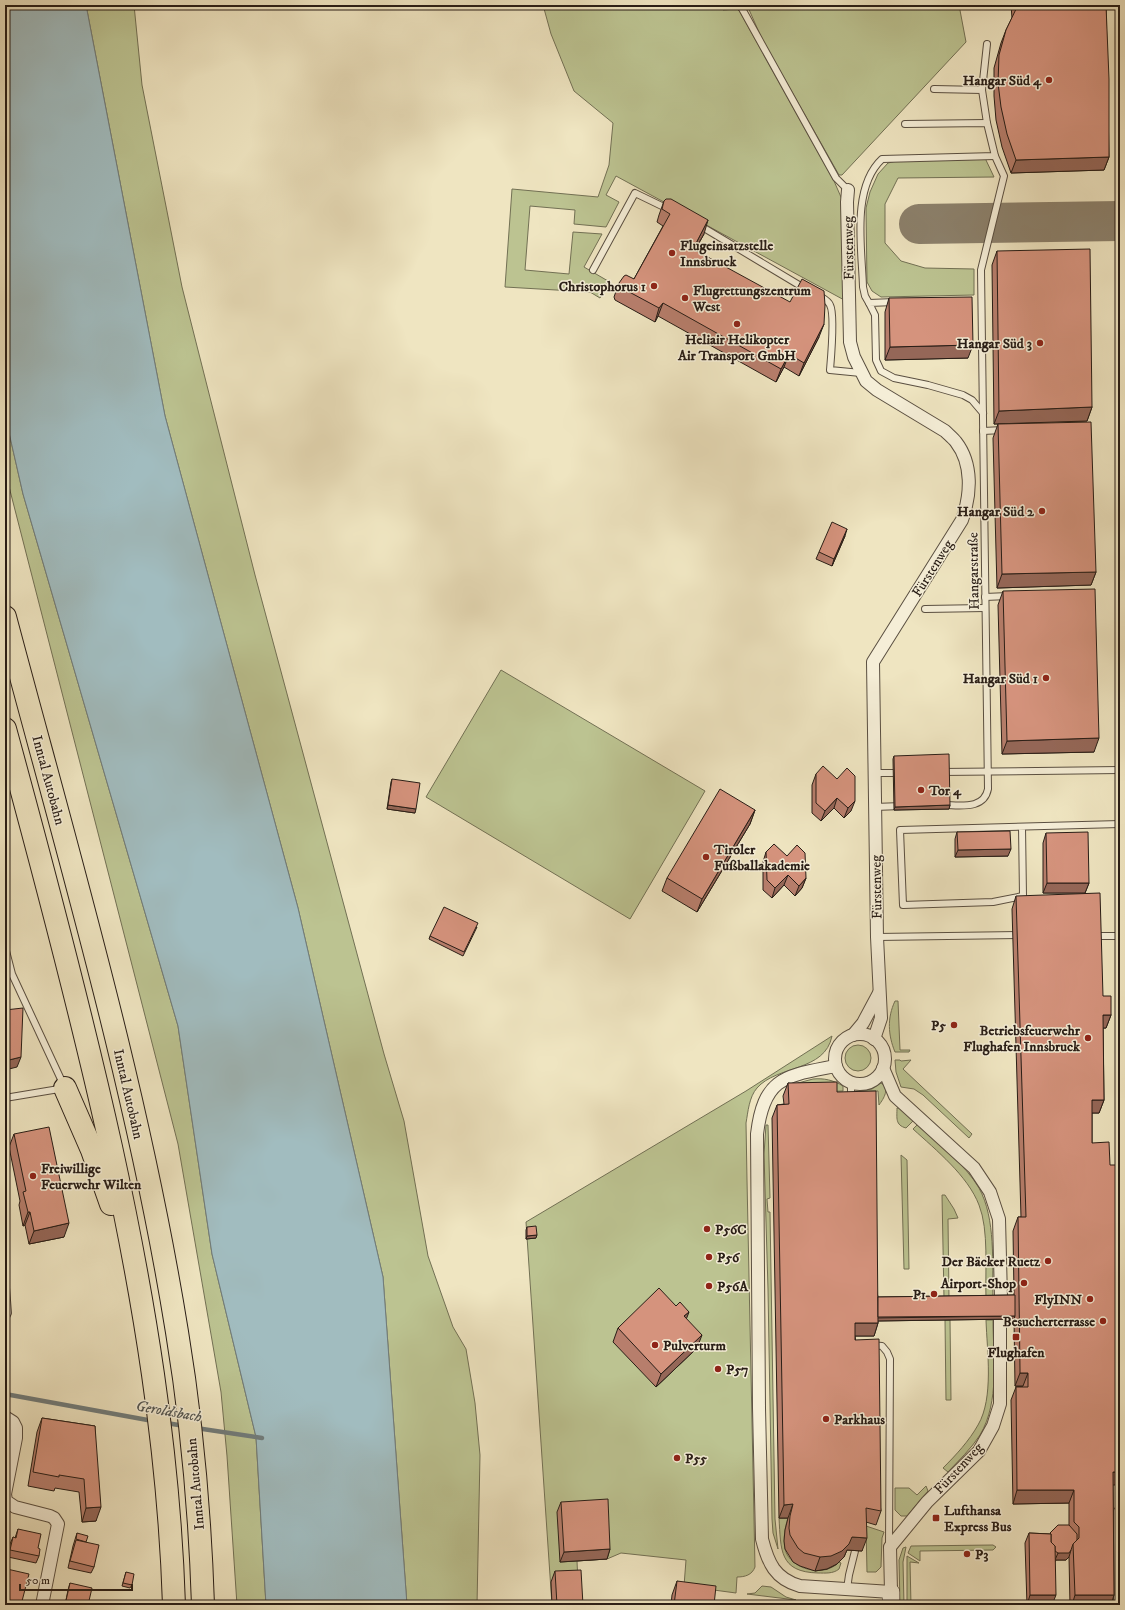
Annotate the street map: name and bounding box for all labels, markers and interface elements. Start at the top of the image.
place label: Hangar Süd 4 [963,72,1042,90]
marker: Hangar Süd 4 [1044,75,1054,85]
street label: Fürstenweg [839,216,859,280]
place label: Flugeinsatzstelle Innsbruck [680,237,774,271]
marker: Flugeinsatzstelle Innsbruck [667,248,677,258]
place label: Christophorus 1 [559,278,646,296]
marker: Christophorus 1 [649,281,659,291]
place label: Flugrettungszentrum West [692,282,811,316]
marker: Flugrettungszentrum West [680,293,690,303]
marker: Heliair Helikopter Air Transport GmbH [732,319,742,329]
place label: Heliair Helikopter Air Transport GmbH [677,331,796,365]
place label: Hangar Süd 3 [957,335,1032,353]
marker: Hangar Süd 3 [1035,338,1045,348]
place label: Hangar Süd 2 [957,503,1035,521]
marker: Hangar Süd 2 [1037,506,1047,516]
street label: Hangarstraße [964,532,984,610]
street label: Fürstenweg [908,536,958,601]
place label: Hangar Süd 1 [963,670,1038,688]
marker: Hangar Süd 1 [1041,673,1051,683]
street label: Inntal Autobahn [27,733,69,828]
place label: Tor 4 [928,782,962,800]
marker: Tor 4 [916,785,926,795]
place label: Tiroler Fußballakademie [713,841,810,875]
marker: Tiroler Fußballakademie [701,852,711,862]
street label: Fürstenweg [867,855,887,919]
place label: P5 [931,1017,946,1035]
marker: P5 [949,1020,959,1030]
place label: Betriebsfeuerwehr Flughafen Innsbruck [963,1022,1081,1056]
marker: Betriebsfeuerwehr Flughafen Innsbruck [1083,1033,1093,1043]
street label: Inntal Autobahn [109,1047,147,1142]
place label: Freiwillige Feuerwehr Wilten [41,1160,142,1194]
marker: Freiwillige Feuerwehr Wilten [28,1171,38,1181]
place label: P56C [715,1221,747,1239]
marker: P56C [702,1224,712,1234]
place label: P56 [717,1249,740,1267]
marker: P56 [704,1252,714,1262]
place label: Der Bäcker Ruetz [941,1253,1041,1271]
marker: Der Bäcker Ruetz [1043,1256,1053,1266]
place label: Airport-Shop [940,1275,1016,1293]
place label: P56A [717,1278,749,1296]
marker: Airport-Shop [1019,1278,1029,1288]
marker: P56A [704,1281,714,1291]
place label: P1 [913,1286,926,1304]
marker: P1 [929,1289,939,1299]
place label: FlyINN [1034,1291,1083,1309]
marker: FlyINN [1085,1294,1095,1304]
place label: Besucherterrasse [1003,1313,1095,1331]
marker: Besucherterrasse [1098,1316,1108,1326]
marker: Flughafen [1011,1332,1021,1342]
place label: Pulverturm [663,1337,727,1355]
marker: Pulverturm [650,1340,660,1350]
place label: Flughafen [987,1344,1045,1362]
place label: P57 [726,1361,748,1379]
marker: P57 [713,1364,723,1374]
water label: Geroldsbach [134,1396,204,1427]
place label: Parkhaus [834,1411,885,1429]
marker: Parkhaus [821,1414,831,1424]
street label: Inntal Autobahn [183,1437,209,1531]
street label: Fürstenweg [930,1439,987,1498]
place label: P55 [685,1450,707,1468]
marker: P55 [672,1453,682,1463]
place label: Lufthansa Express Bus [944,1502,1012,1536]
marker: Lufthansa Express Bus [931,1513,941,1523]
place label: P3 [975,1546,988,1564]
marker: P3 [962,1549,972,1559]
scale bar [20,1566,132,1592]
text: 50 m [26,1573,50,1588]

